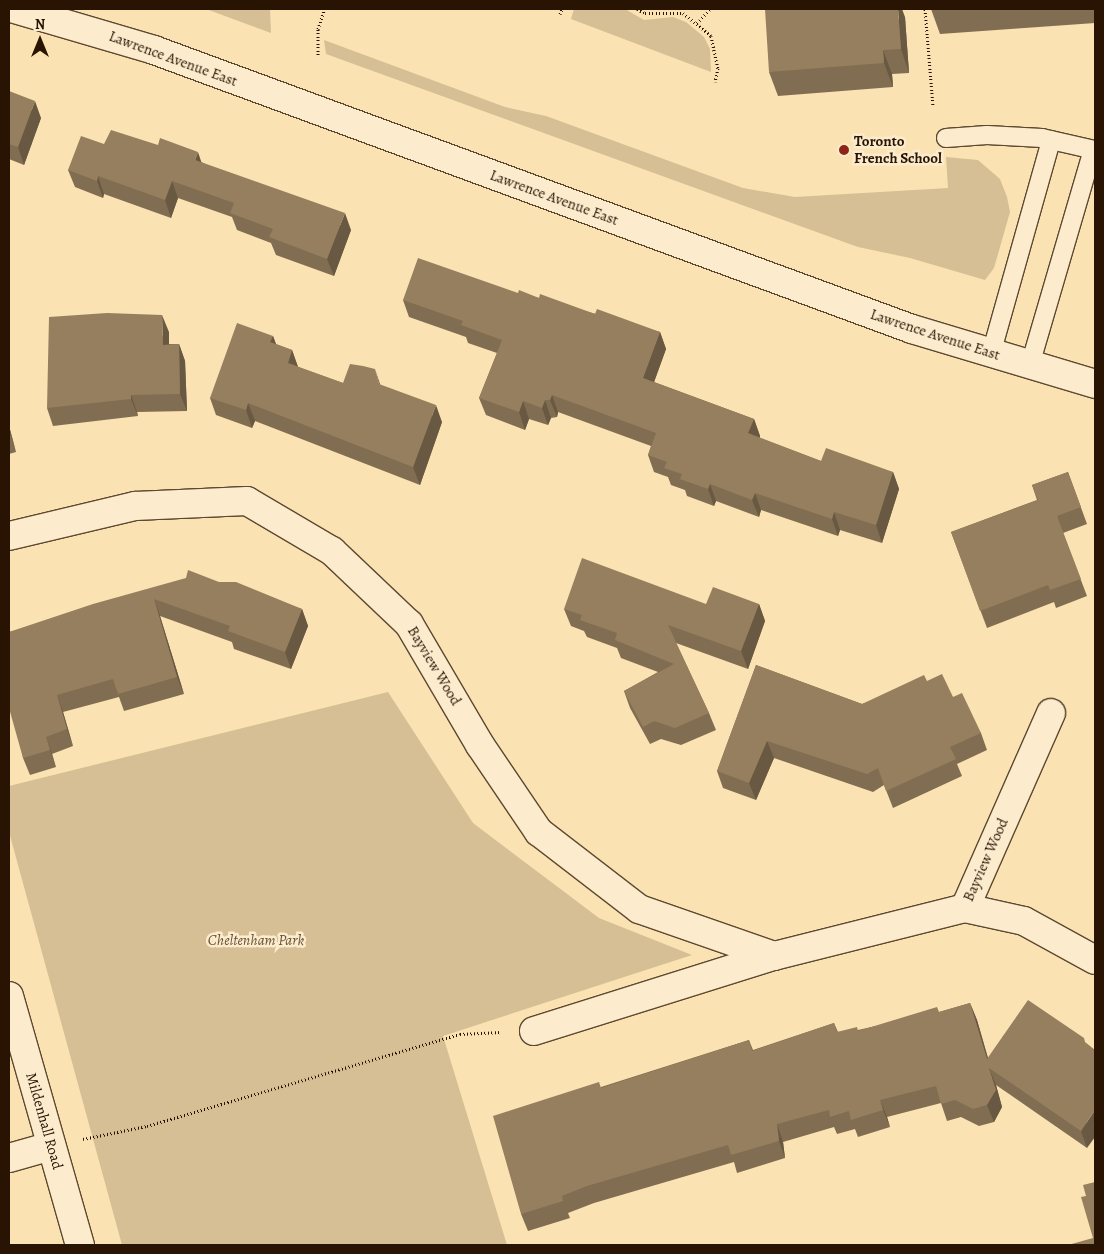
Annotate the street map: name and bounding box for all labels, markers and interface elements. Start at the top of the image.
north arrow [15,15,65,65]
text: N [35,15,45,34]
street label: Lawrence Avenue East [106,27,240,91]
place label: Toronto French School [854,132,942,167]
marker: Toronto French School [838,144,850,156]
street label: Lawrence Avenue East [487,166,621,230]
street label: Lawrence Avenue East [868,306,1002,364]
street label: Bayview Wood [403,623,465,709]
street label: Bayview Wood [960,816,1012,904]
park label: Cheltenham Park [208,932,304,950]
street label: Mildenhall Road [22,1070,66,1172]

